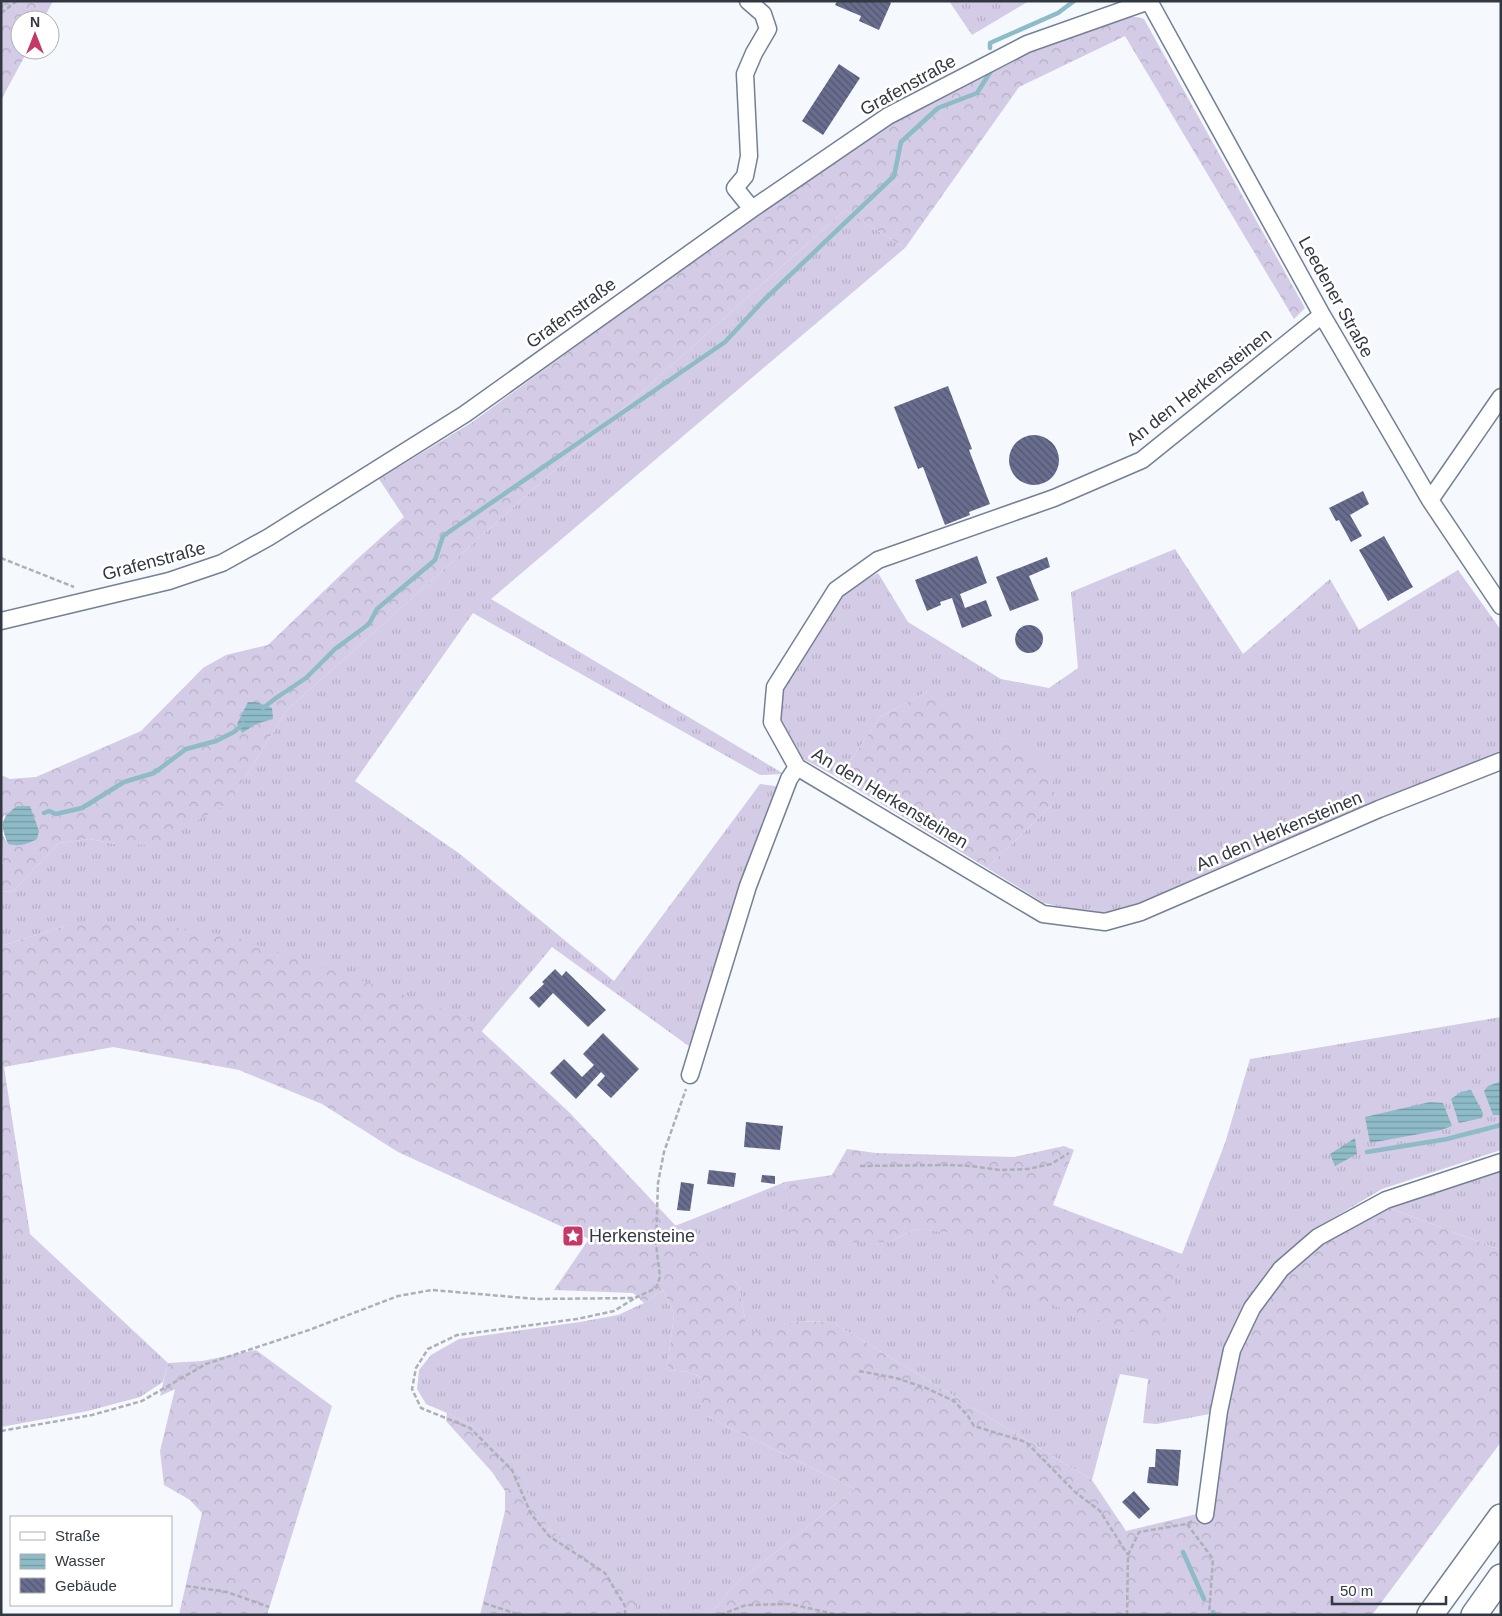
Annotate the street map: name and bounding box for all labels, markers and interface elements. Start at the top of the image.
north arrow [10,10,60,60]
text: N [30,14,40,30]
street label: Grafenstraße [857,51,959,119]
street label: Leedener Straße [1295,233,1377,361]
street label: Grafenstraße [522,274,620,352]
street label: An den Herkensteinen [1123,324,1275,450]
street label: Grafenstraße [100,538,208,584]
street label: An den Herkensteinen [809,744,971,852]
street label: An den Herkensteinen [1193,787,1365,875]
place icon: Herkensteine [561,1224,585,1248]
place label: Herkensteine [589,1226,695,1246]
legend [10,1516,172,1606]
text: Straße [55,1527,100,1544]
text: Wasser [55,1552,105,1569]
scale bar [1332,1574,1446,1606]
text: Gebäude [55,1577,117,1594]
text: 50 m [1340,1582,1373,1599]

